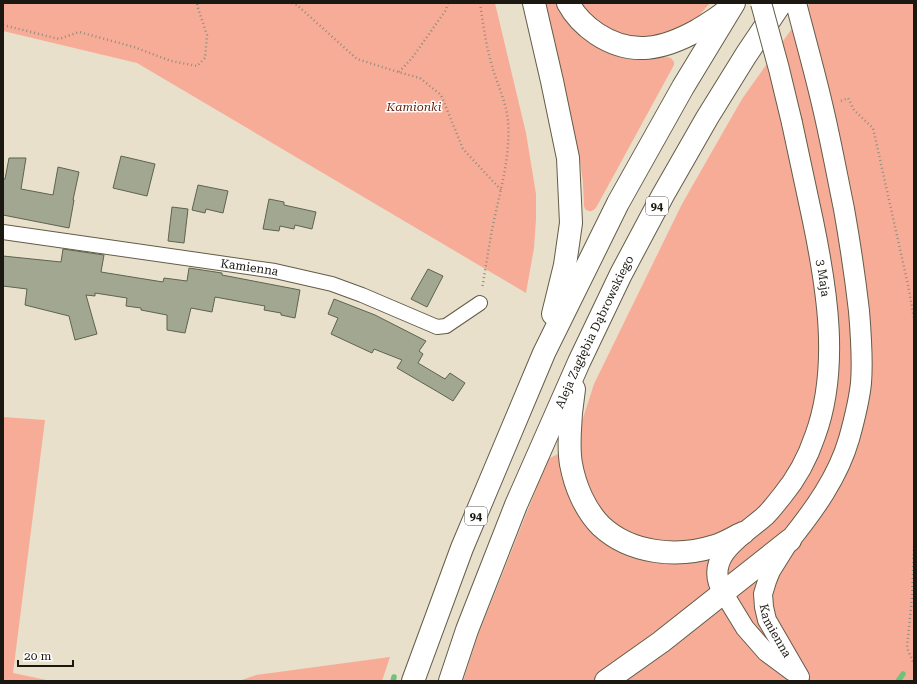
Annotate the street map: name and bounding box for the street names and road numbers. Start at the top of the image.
road number: 94 [646,197,668,215]
street label: Aleja Zagłębia Dąbrowskiego [552,253,637,411]
street label: Kamienna [220,256,280,279]
street label: 3 Maja [813,258,833,298]
road number: 94 [465,507,487,525]
street label: Kamienna [757,603,794,660]

